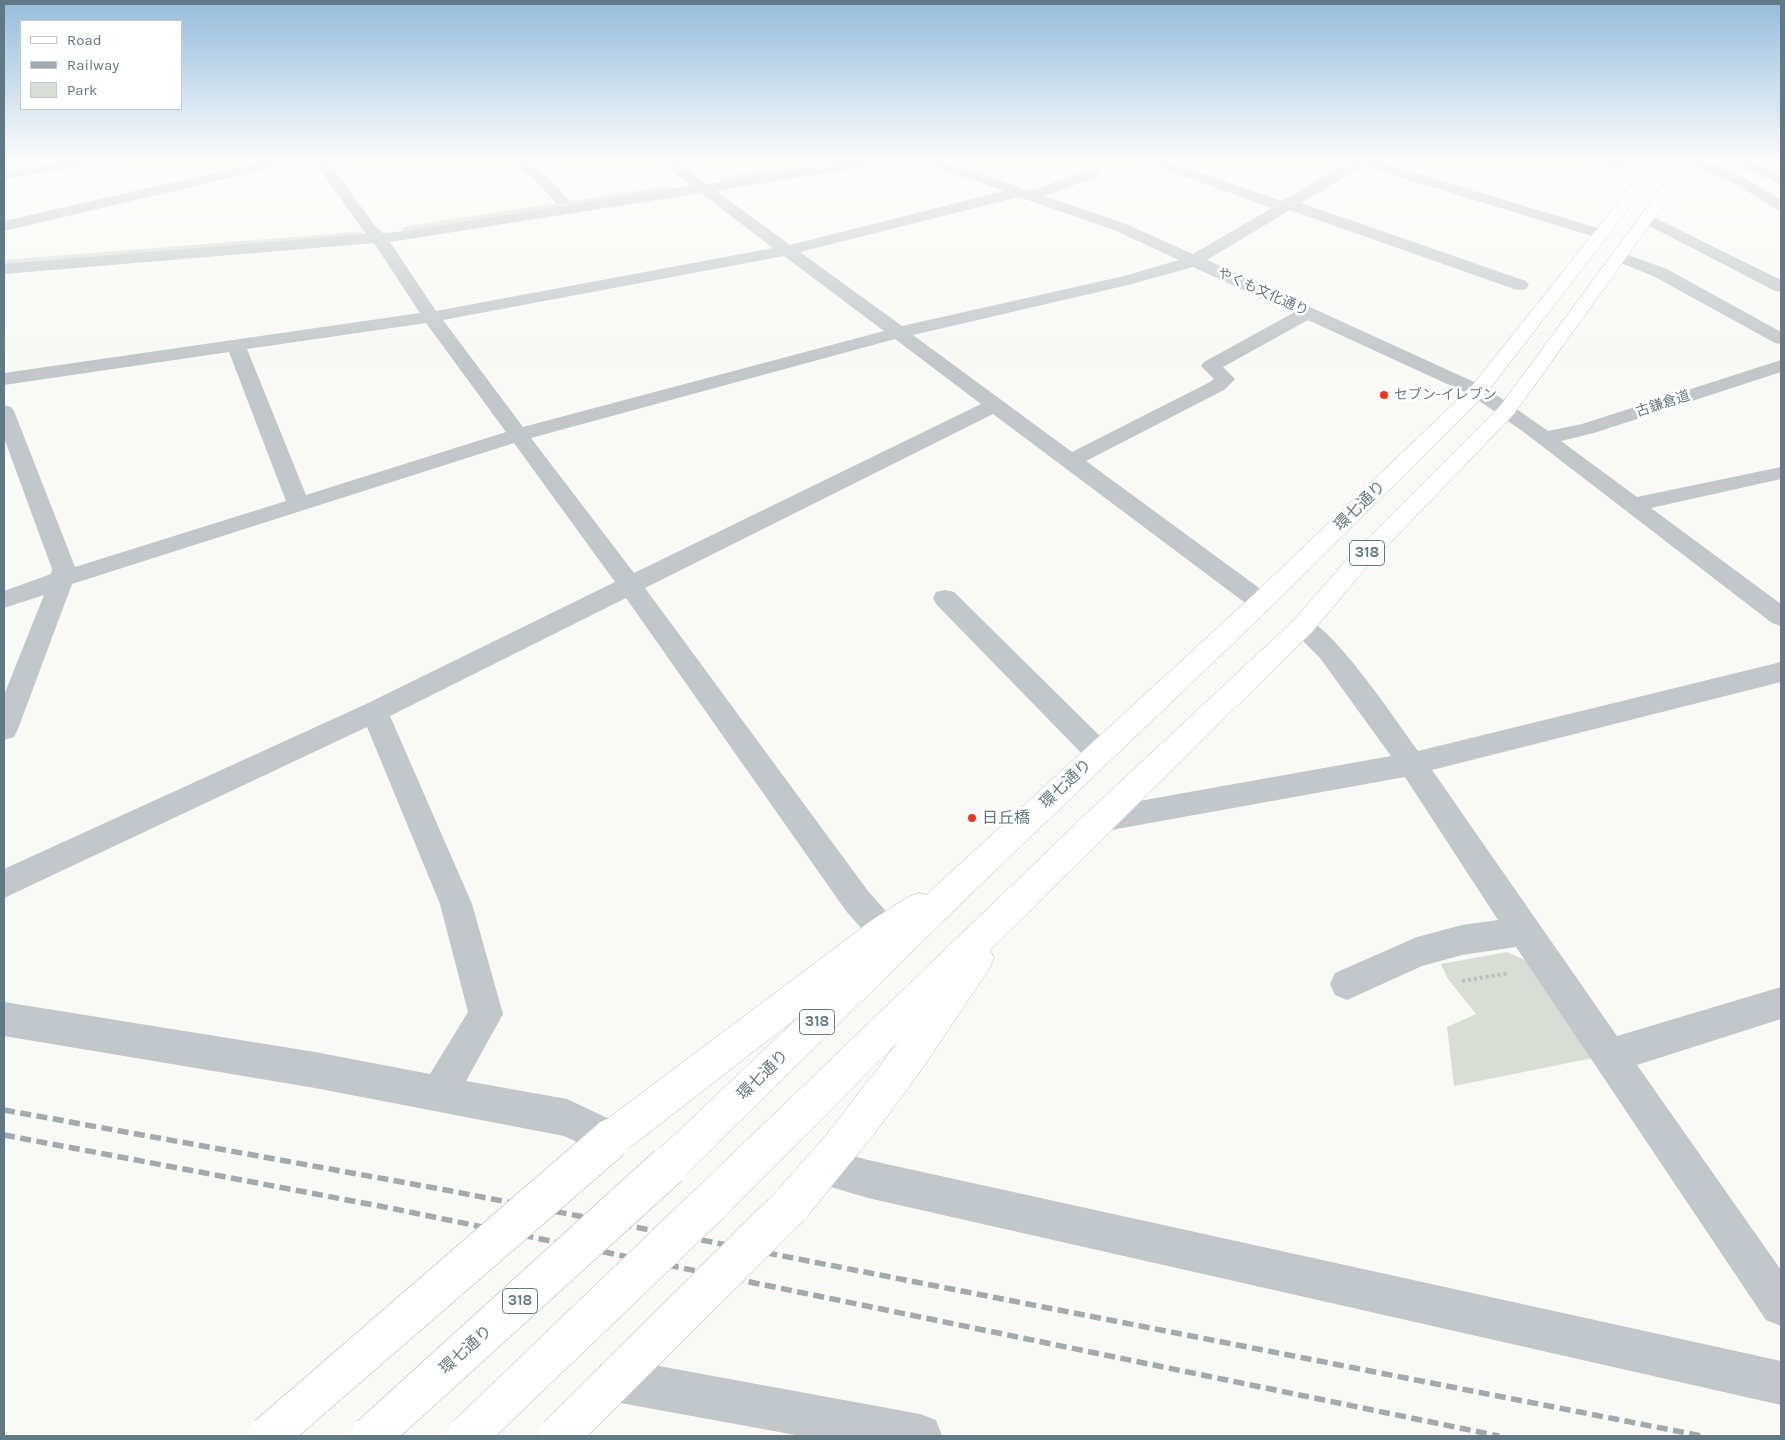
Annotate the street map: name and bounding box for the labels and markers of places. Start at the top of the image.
place label: セブン-イレブン [1394,387,1497,403]
marker: セブン-イレブン [1378,389,1390,401]
place label: 日丘橋 [982,808,1030,828]
marker: 日丘橋 [966,812,978,824]

